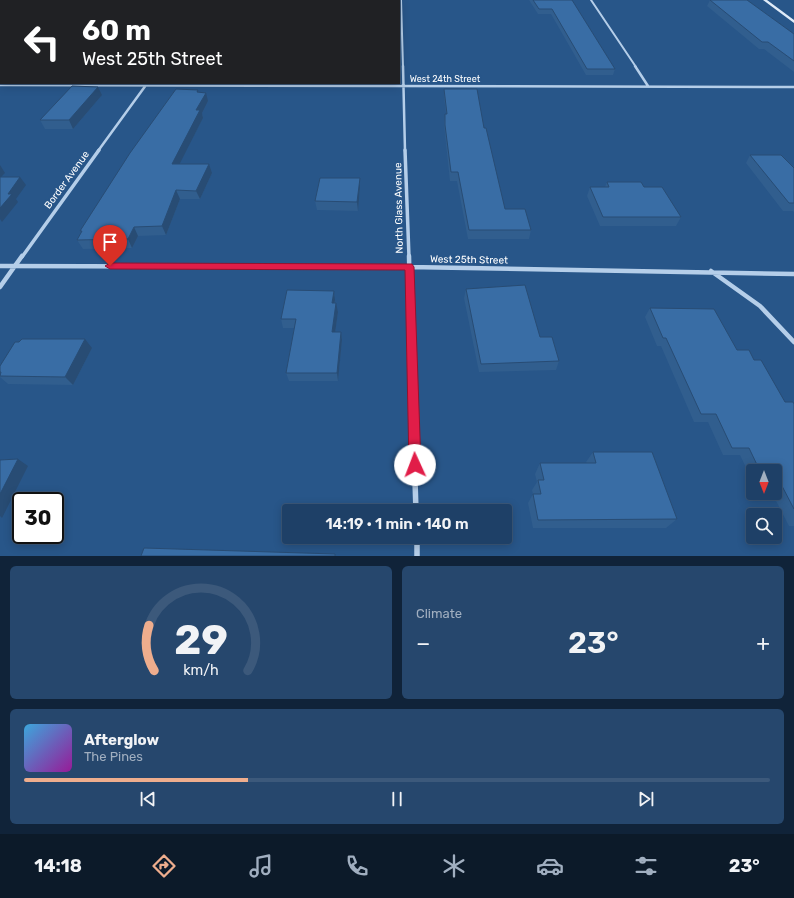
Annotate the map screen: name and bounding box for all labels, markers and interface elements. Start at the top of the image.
text: 60 m [82,14,151,47]
icon: left [16,16,68,68]
text: West 25th Street [82,48,222,70]
street label: West 24th Street [410,74,481,84]
street label: Border Avenue [42,148,92,211]
street label: North Glass Avenue [392,162,406,254]
pin [93,225,127,266]
icon: arrive [99,231,121,253]
street label: West 25th Street [430,253,508,267]
position arrow [394,444,436,486]
north arrow [746,464,782,500]
map controls [746,464,782,544]
speed limit sign: 30 [12,492,64,544]
button: search [746,508,782,544]
text: 14:19 · 1 min · 140 m [325,515,469,533]
text: Climate [416,606,462,621]
text: 29 [174,614,228,663]
text: 23° [568,625,619,661]
text: − [416,630,430,657]
text: + [756,630,770,657]
text: km/h [183,661,219,678]
text: Afterglow [84,731,159,749]
text: The Pines [84,749,143,764]
icon: previous [137,788,159,810]
icon: pause [386,788,408,810]
icon: next [635,788,657,810]
icon: directions [150,852,178,880]
icon: music [247,852,275,880]
icon: phone [343,852,371,880]
icon: climate [440,852,468,880]
icon: car [536,852,564,880]
icon: filters [632,852,660,880]
text: 14:18 [34,855,82,877]
text: 23° [729,855,760,877]

